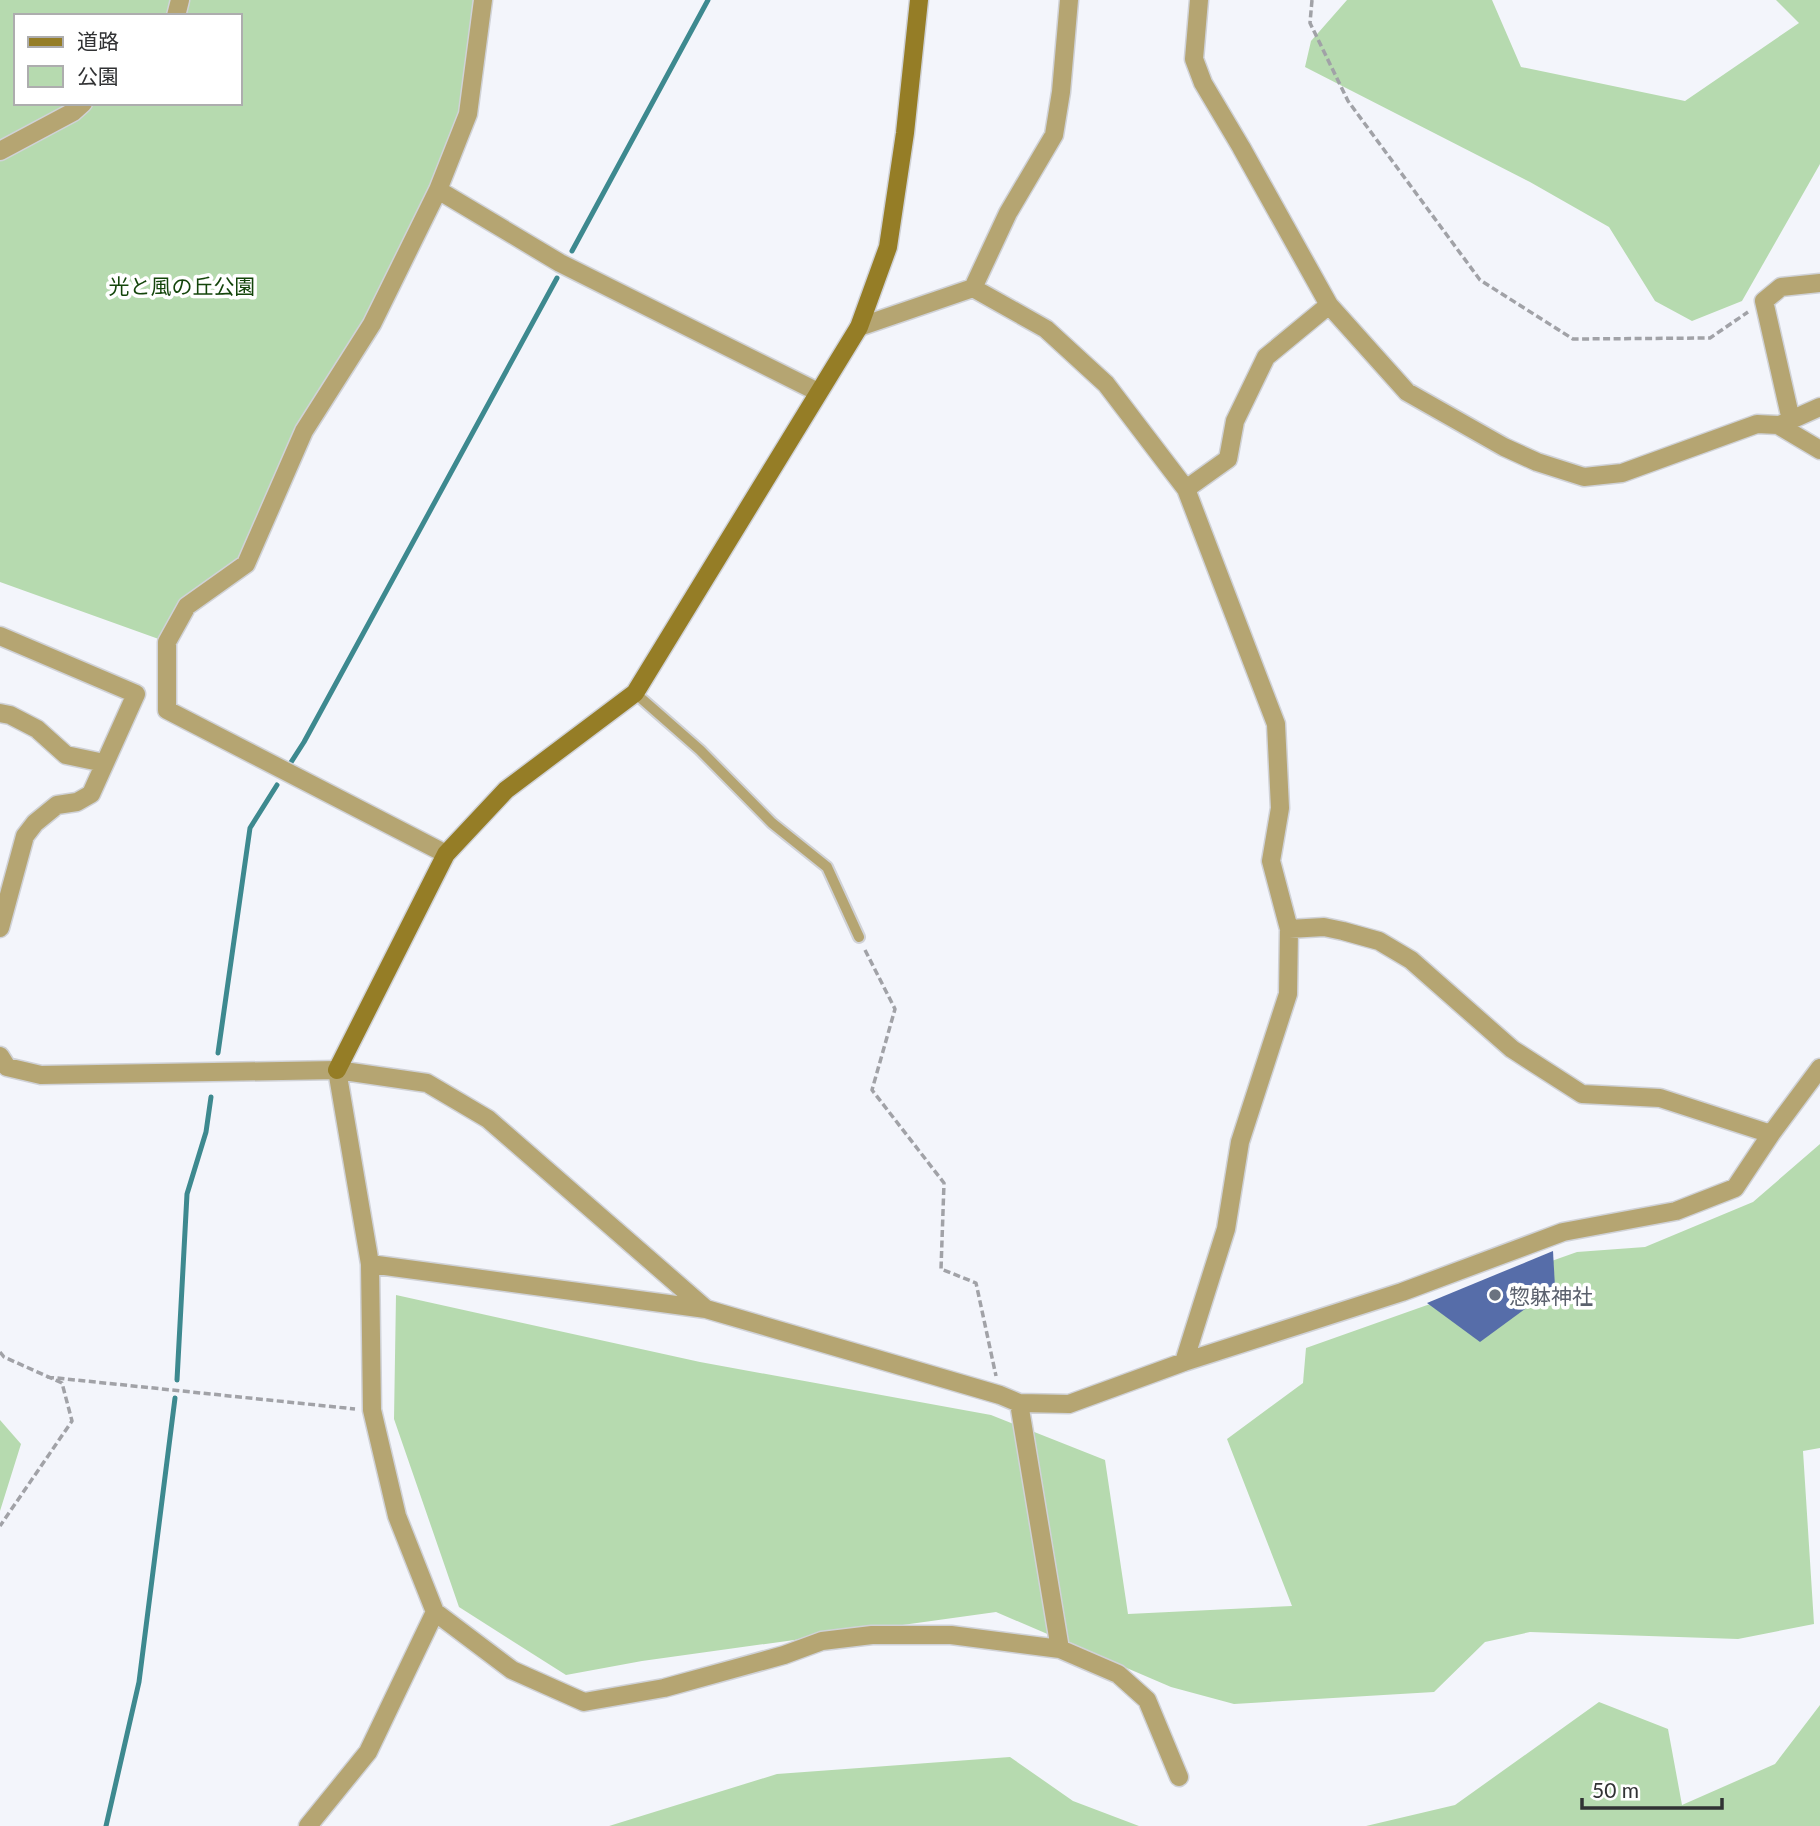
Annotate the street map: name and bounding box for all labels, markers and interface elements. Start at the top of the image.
legend [14,14,242,105]
text: 道路 [77,28,119,53]
text: 公園 [77,63,119,88]
park label: 光と風の丘公園 [109,273,256,298]
place label: 惣躰神社 [1509,1283,1593,1308]
marker: 惣躰神社 [1487,1287,1503,1303]
scale bar [1582,1766,1722,1810]
text: 50 m [1592,1777,1639,1802]

